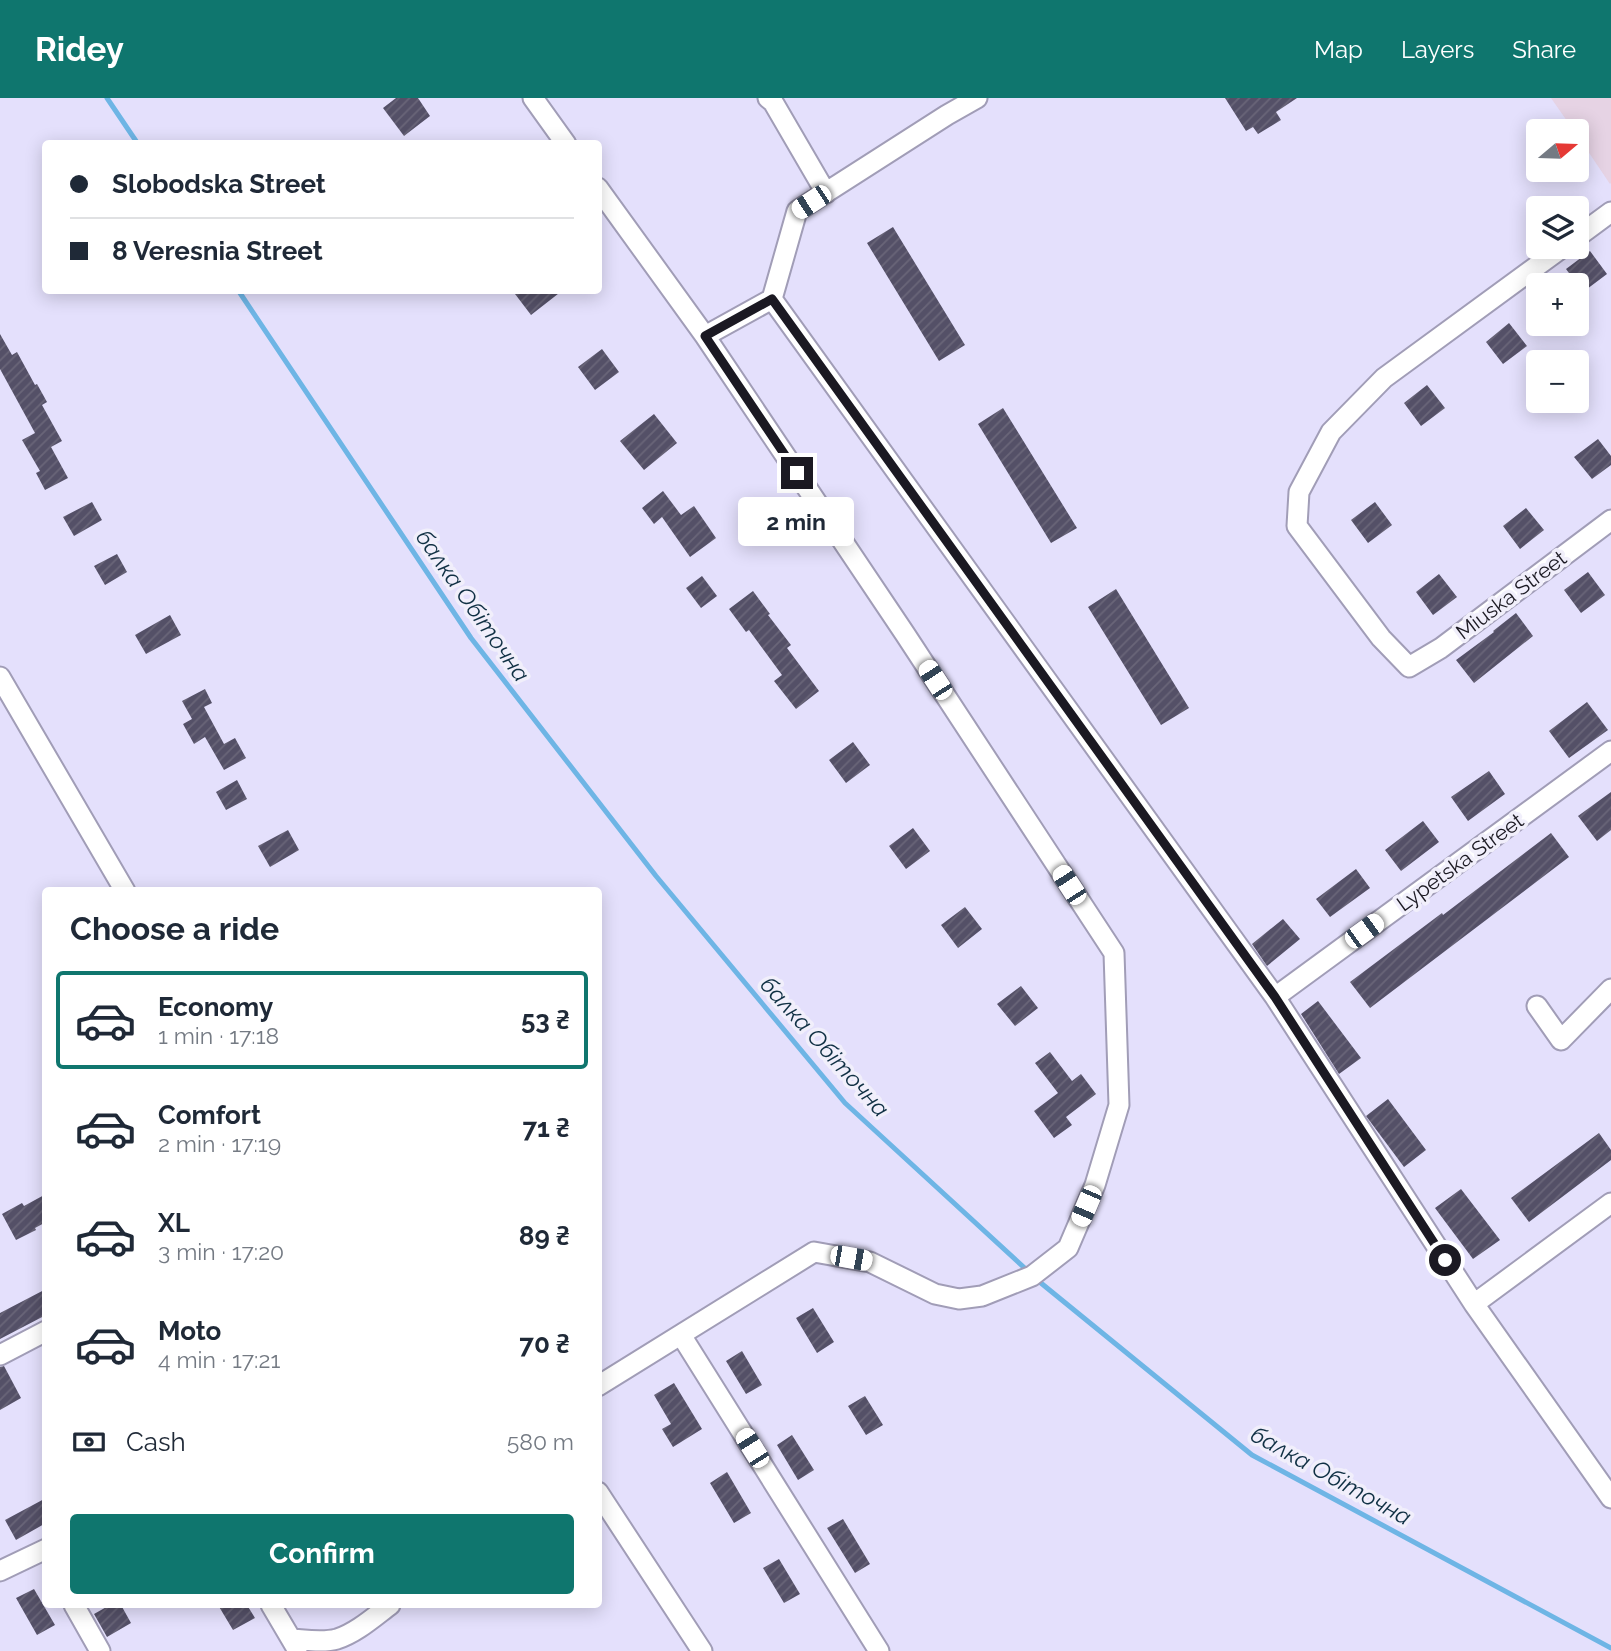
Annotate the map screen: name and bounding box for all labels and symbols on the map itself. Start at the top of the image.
north arrow [1526,119,1589,182]
car [788,182,835,222]
route end [781,457,813,489]
callout: 2 min [739,498,855,546]
water label: балка Обіточна [410,524,536,686]
street label: Miuska Street [1451,545,1571,645]
car [915,657,956,703]
street label: Lypetska Street [1392,808,1528,916]
car [1049,862,1090,908]
car [1341,910,1388,952]
water label: балка Обіточна [755,970,895,1122]
car [1069,1183,1104,1229]
car [829,1244,874,1272]
route start [1429,1244,1461,1276]
water label: балка Обіточна [1246,1420,1416,1530]
car [732,1425,773,1471]

